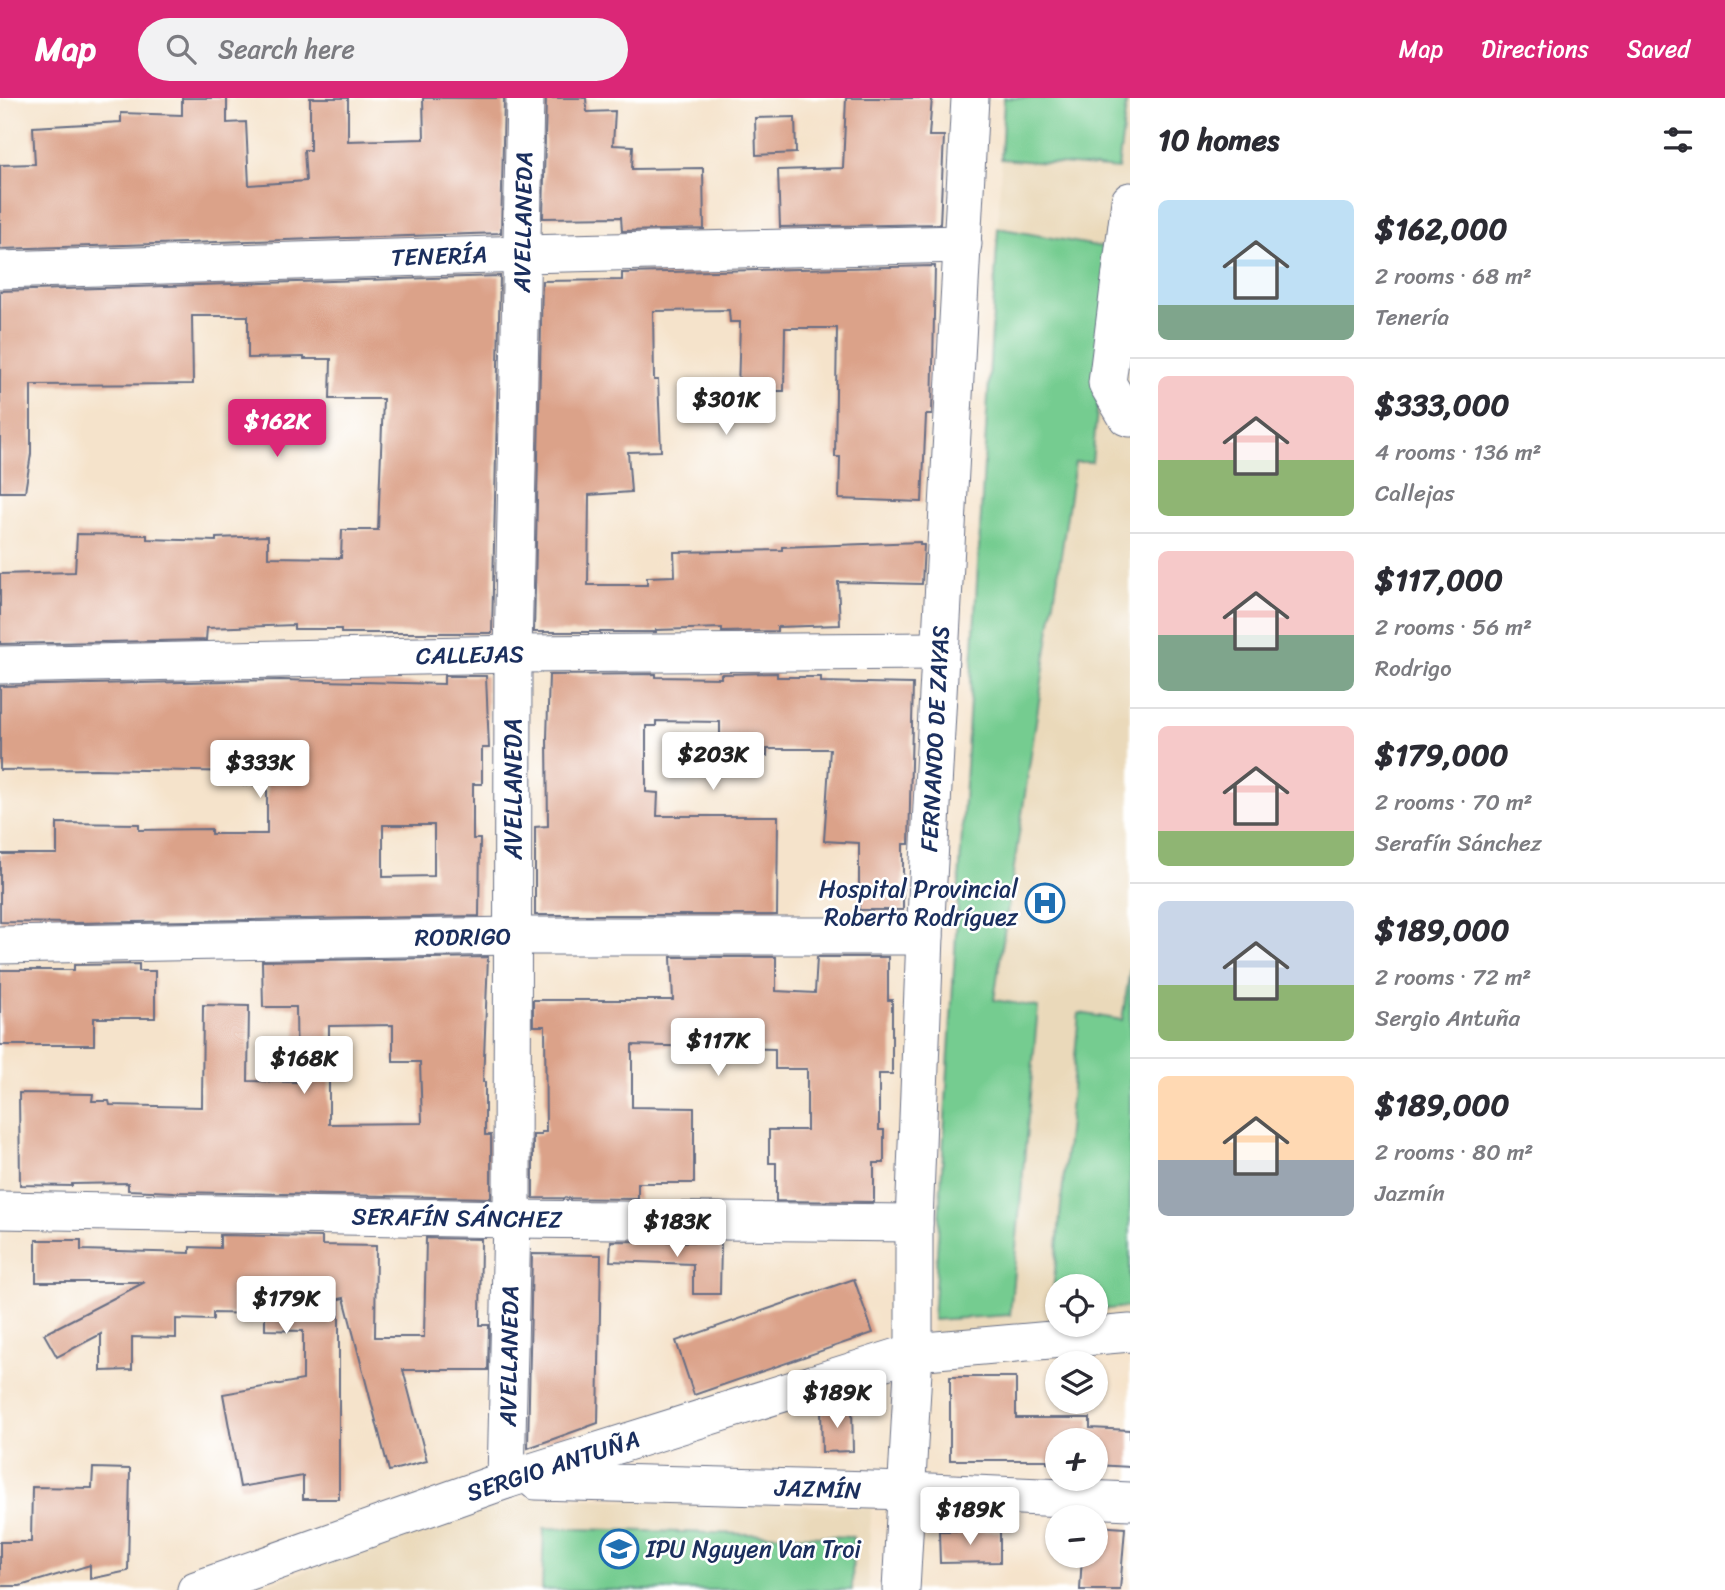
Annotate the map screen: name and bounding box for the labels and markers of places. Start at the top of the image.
pin: $301K [677,378,775,437]
pin: $162K [228,400,326,459]
pin: $203K [664,732,762,792]
pin: $333K [211,740,309,800]
place label: Hospital Provincial Roberto Rodríguez [819,868,1019,938]
hospital icon: Hospital Provincial Roberto Rodríguez [1024,882,1066,924]
pin: $117K [669,1018,767,1078]
pin: $168K [255,1037,353,1096]
pin: $183K [628,1200,726,1259]
pin: $179K [237,1276,335,1336]
pin: $189K [788,1370,886,1430]
pin: $189K [921,1488,1019,1547]
school or university icon: IPU Nguyen Van Troi [598,1528,640,1570]
place label: IPU Nguyen Van Troi [645,1528,862,1570]

